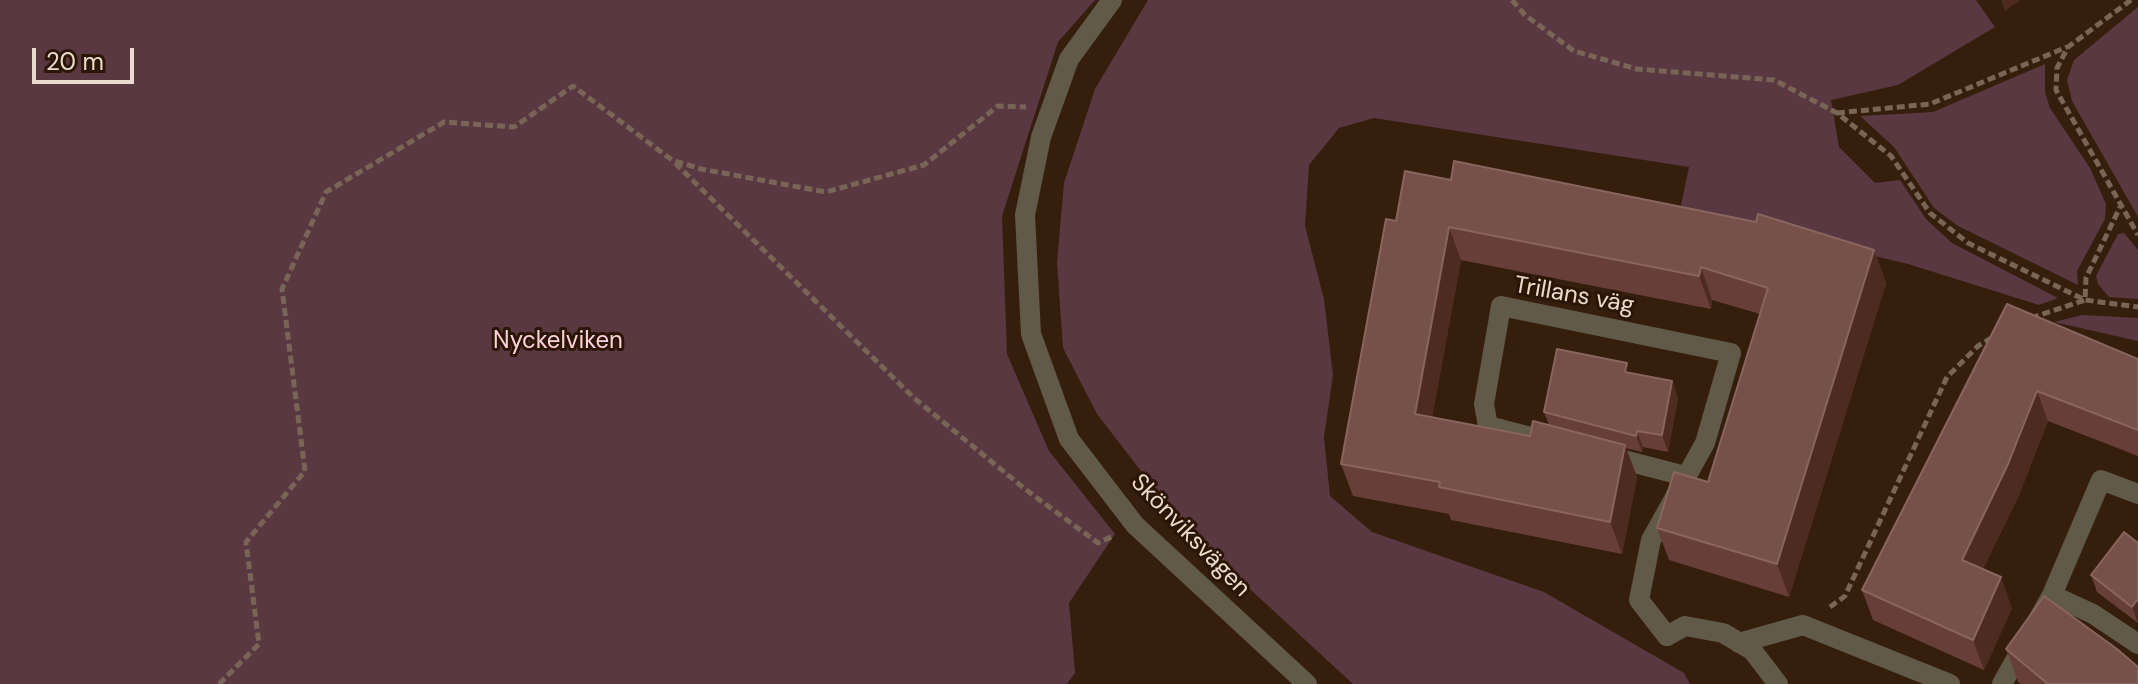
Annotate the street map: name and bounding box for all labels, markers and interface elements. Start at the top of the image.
scale bar [36,32,138,82]
text: 20 m [46,46,104,77]
street label: Trillans väg [1512,271,1636,321]
park label: Nyckelviken [493,328,623,356]
street label: Skönviksvägen [1124,469,1256,603]

